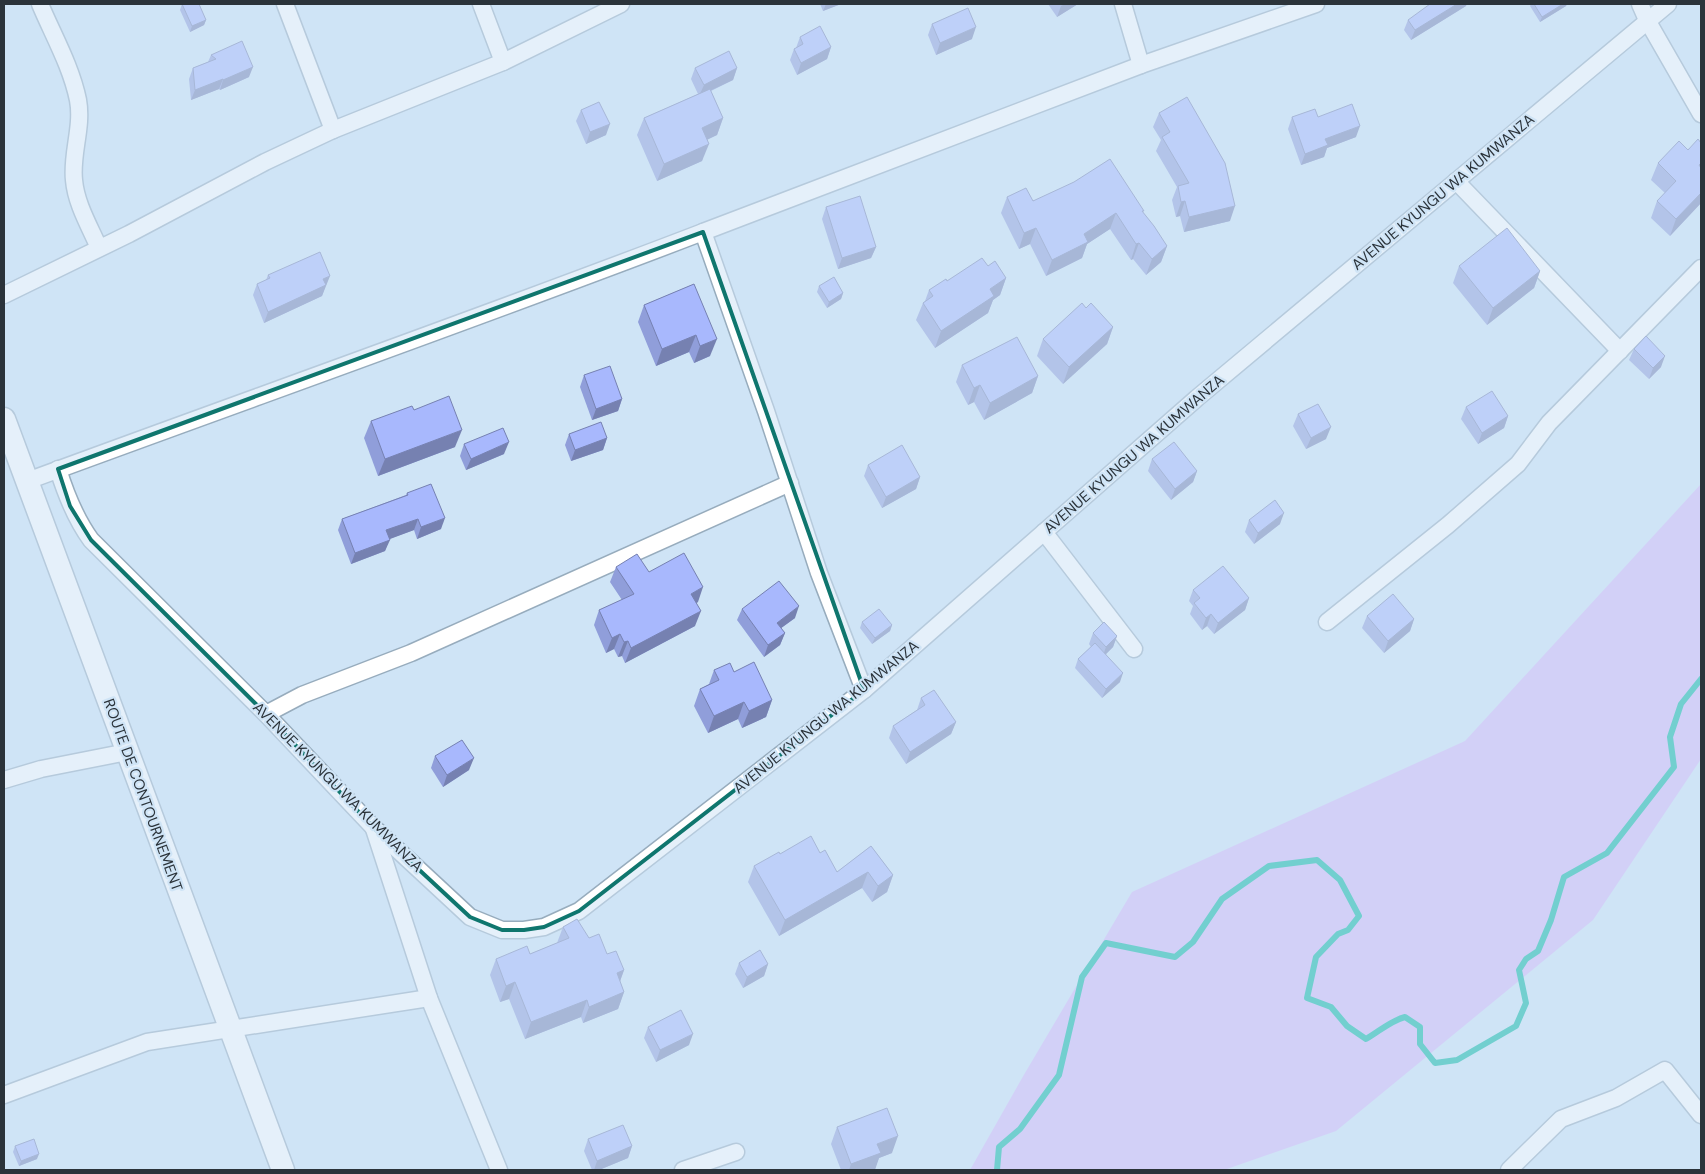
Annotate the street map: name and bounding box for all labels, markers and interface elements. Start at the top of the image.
street label: AVENUE KYUNGU WA KUMWANZA [1347,109,1539,275]
street label: AVENUE KYUNGU WA KUMWANZA [1040,370,1229,538]
street label: AVENUE KYUNGU WA KUMWANZA [729,636,923,798]
street label: ROUTE DE CONTOURNEMENT [99,696,187,894]
street label: AVENUE KYUNGU WA KUMWANZA [249,698,427,876]

